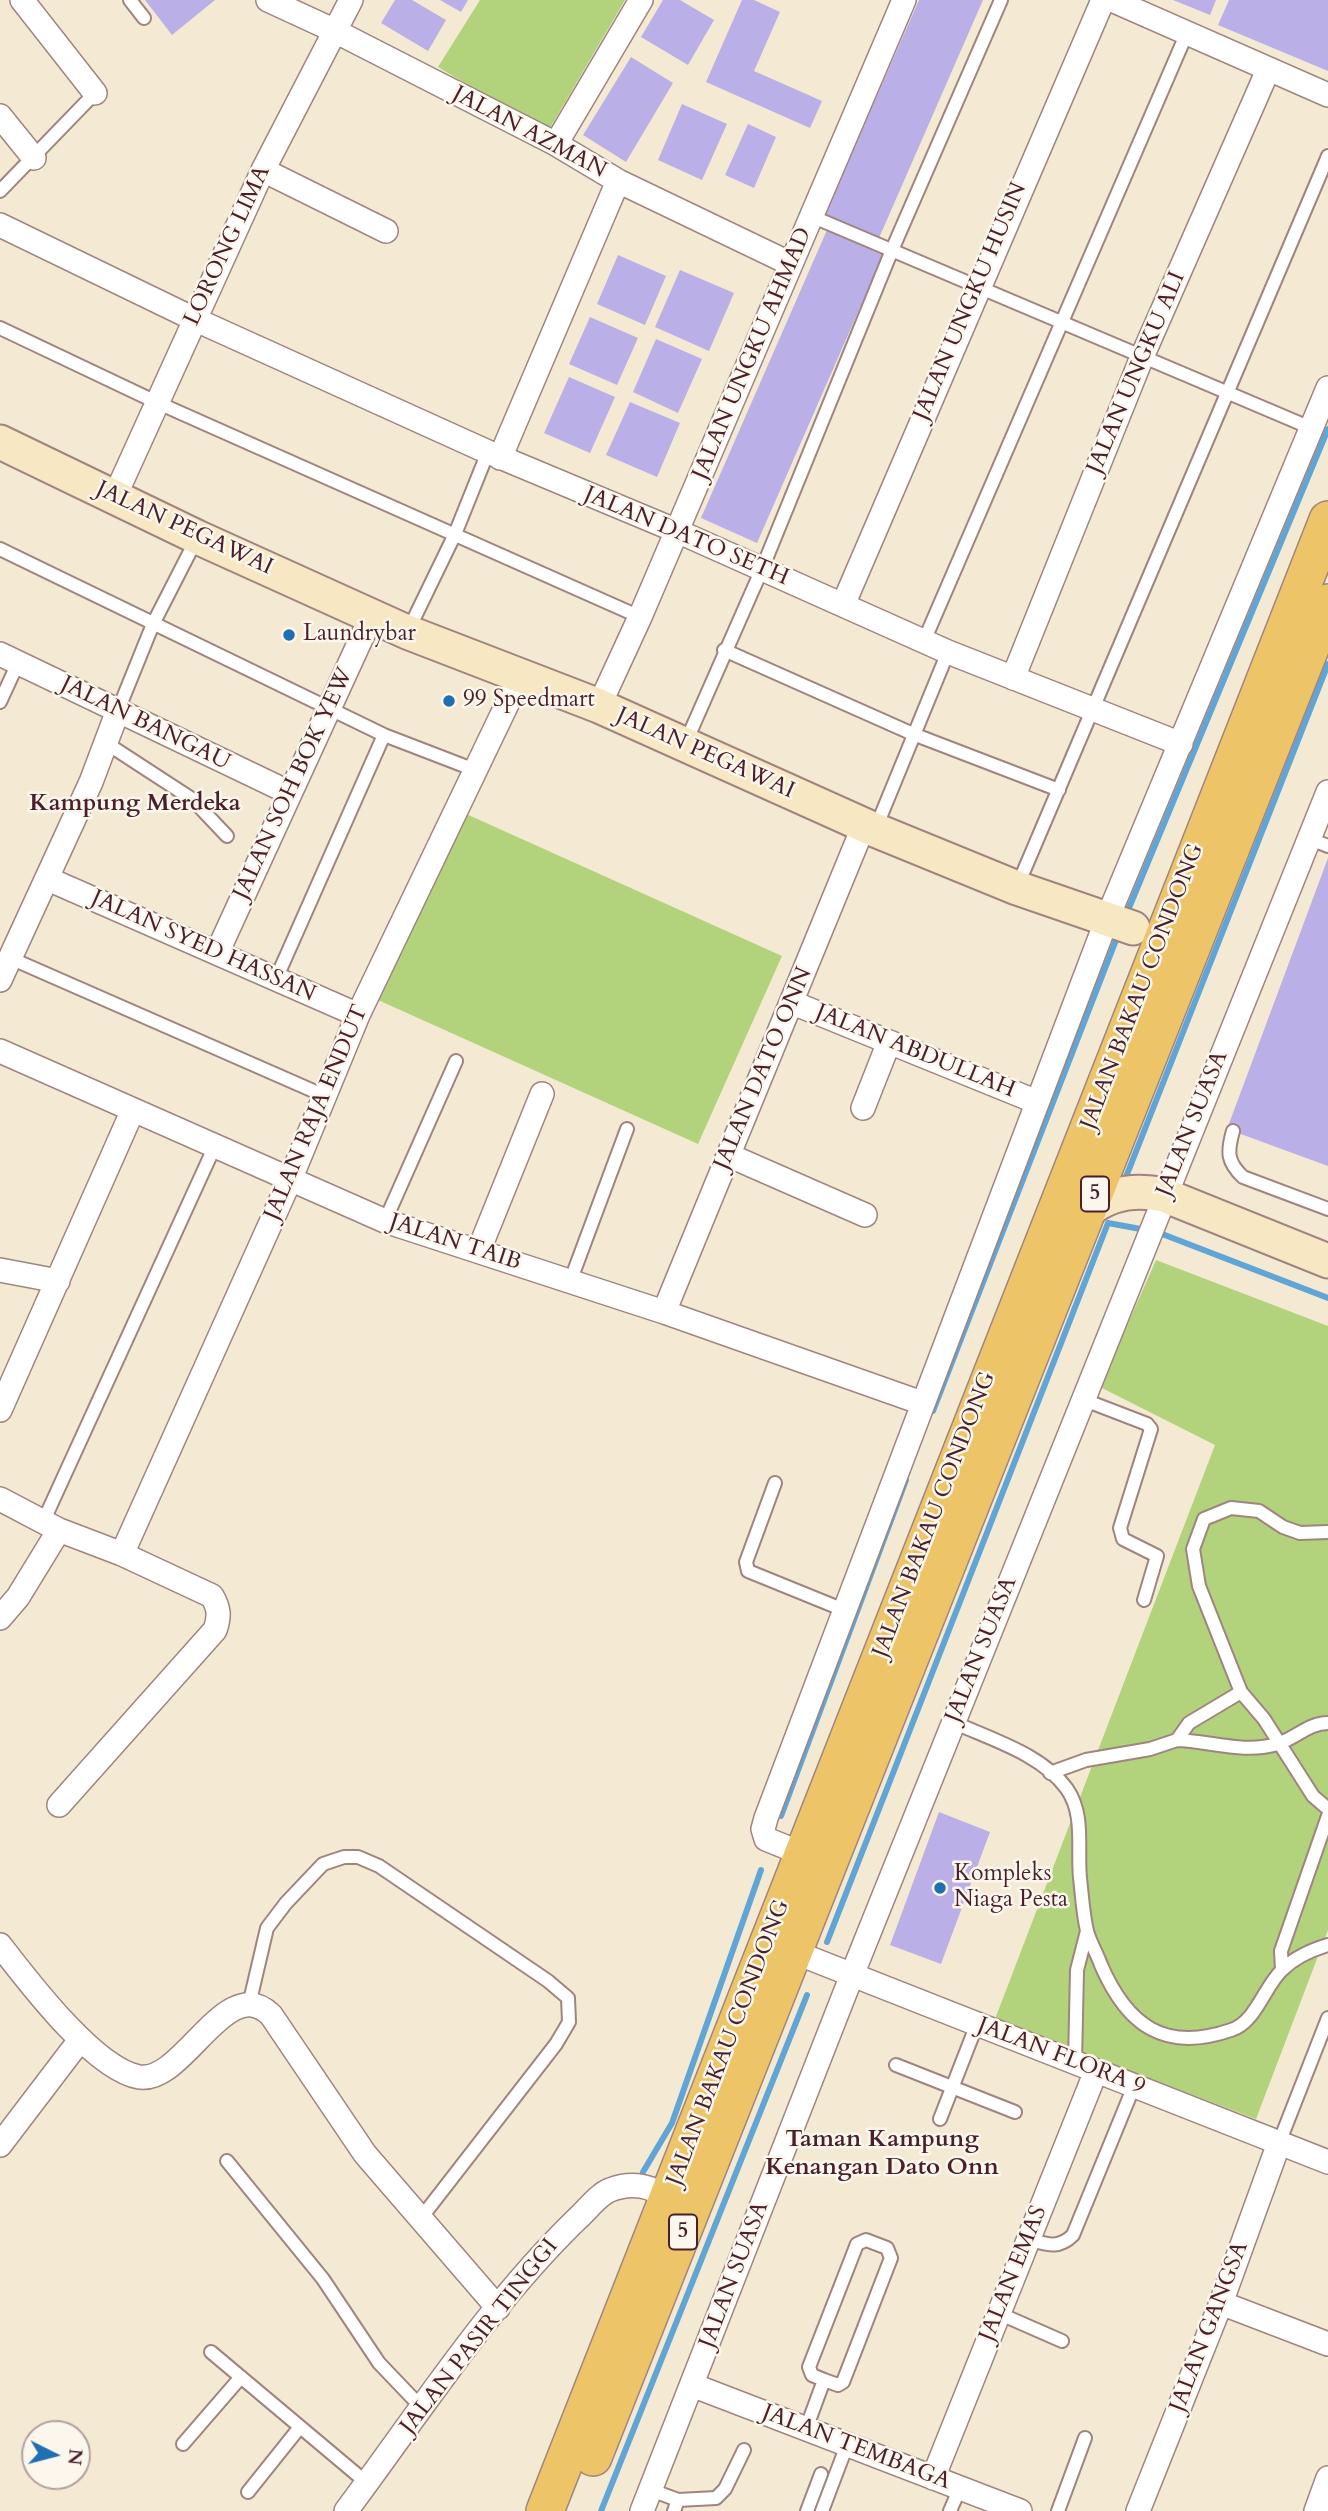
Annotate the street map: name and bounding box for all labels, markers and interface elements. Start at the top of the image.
street label: JALAN AZMAN [447,81,611,185]
street label: LORONG LIMA [179,162,277,330]
street label: JALAN UNGKU HUSIN [908,179,1034,425]
street label: JALAN UNGKU AHMAD [687,224,819,484]
street label: JALAN UNGKU ALI [1082,268,1192,478]
street label: JALAN PEGAWAI [91,476,277,582]
street label: JALAN DATO SETH [579,481,793,593]
place label: Laundrybar [303,621,416,649]
marker: Laundrybar [281,627,297,643]
street label: JALAN SOH BOK YEW [228,664,360,904]
street label: JALAN BANGAU [56,671,234,777]
place label: 99 Speedmart [463,687,595,715]
marker: 99 Speedmart [441,693,457,709]
street label: JALAN PEGAWAI [612,702,798,806]
district label: Kampung Merdeka [29,790,241,818]
street label: JALAN BAKAU CONDONG [1076,840,1210,1134]
street label: JALAN SYED HASSAN [87,885,319,1009]
street label: JALAN DATO ONN [709,964,819,1174]
street label: JALAN ABDULLAH [811,999,1019,1105]
street label: JALAN RAJA ENDUT [259,1001,375,1225]
street label: JALAN SUASA [1151,1047,1235,1201]
road number: 5 [1081,1176,1109,1212]
street label: JALAN TAIB [386,1209,524,1277]
street label: JALAN BAKAU CONDONG [868,1368,1002,1662]
street label: JALAN SUASA [940,1573,1024,1727]
place label: Kompleks Niaga Pesta [954,1861,1068,1915]
marker: Kompleks Niaga Pesta [932,1880,948,1896]
street label: JALAN BAKAU CONDONG [662,1896,796,2190]
street label: JALAN FLORA 9 [973,2012,1149,2102]
district label: Taman Kampung Kenangan Dato Onn [765,2126,999,2182]
street label: JALAN SUASA [694,2198,776,2352]
street label: JALAN EMAS [974,2202,1054,2346]
road number: 5 [669,2214,697,2250]
street label: JALAN PASIR TINGGI [395,2234,565,2440]
street label: JALAN GANGSA [1165,2238,1255,2416]
street label: JALAN TEMBAGA [758,2399,954,2497]
north arrow [21,2420,91,2490]
text: N [61,2447,89,2467]

